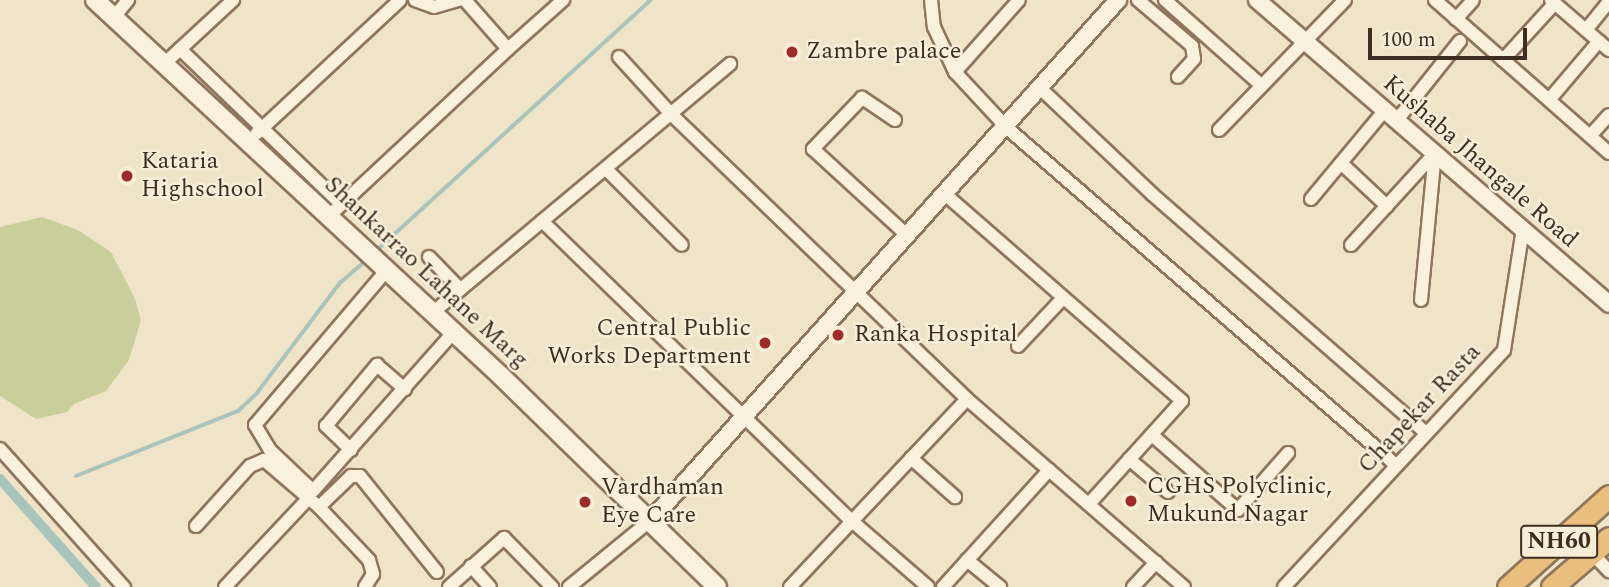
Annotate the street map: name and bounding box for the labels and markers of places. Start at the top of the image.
place label: Zambre palace [806,38,961,66]
marker: Zambre palace [784,44,800,60]
place label: Kataria Highschool [141,148,264,204]
marker: Kataria Highschool [119,168,135,184]
place label: Central Public Works Department [548,315,751,371]
place label: Ranka Hospital [854,321,1018,349]
marker: Ranka Hospital [828,325,848,345]
marker: Central Public Works Department [757,335,773,351]
place label: CGHS Polyclinic, Mukund Nagar [1147,473,1332,529]
place label: Vardhaman Eye Care [601,474,724,530]
marker: CGHS Polyclinic, Mukund Nagar [1121,491,1141,511]
marker: Vardhaman Eye Care [575,492,595,512]

